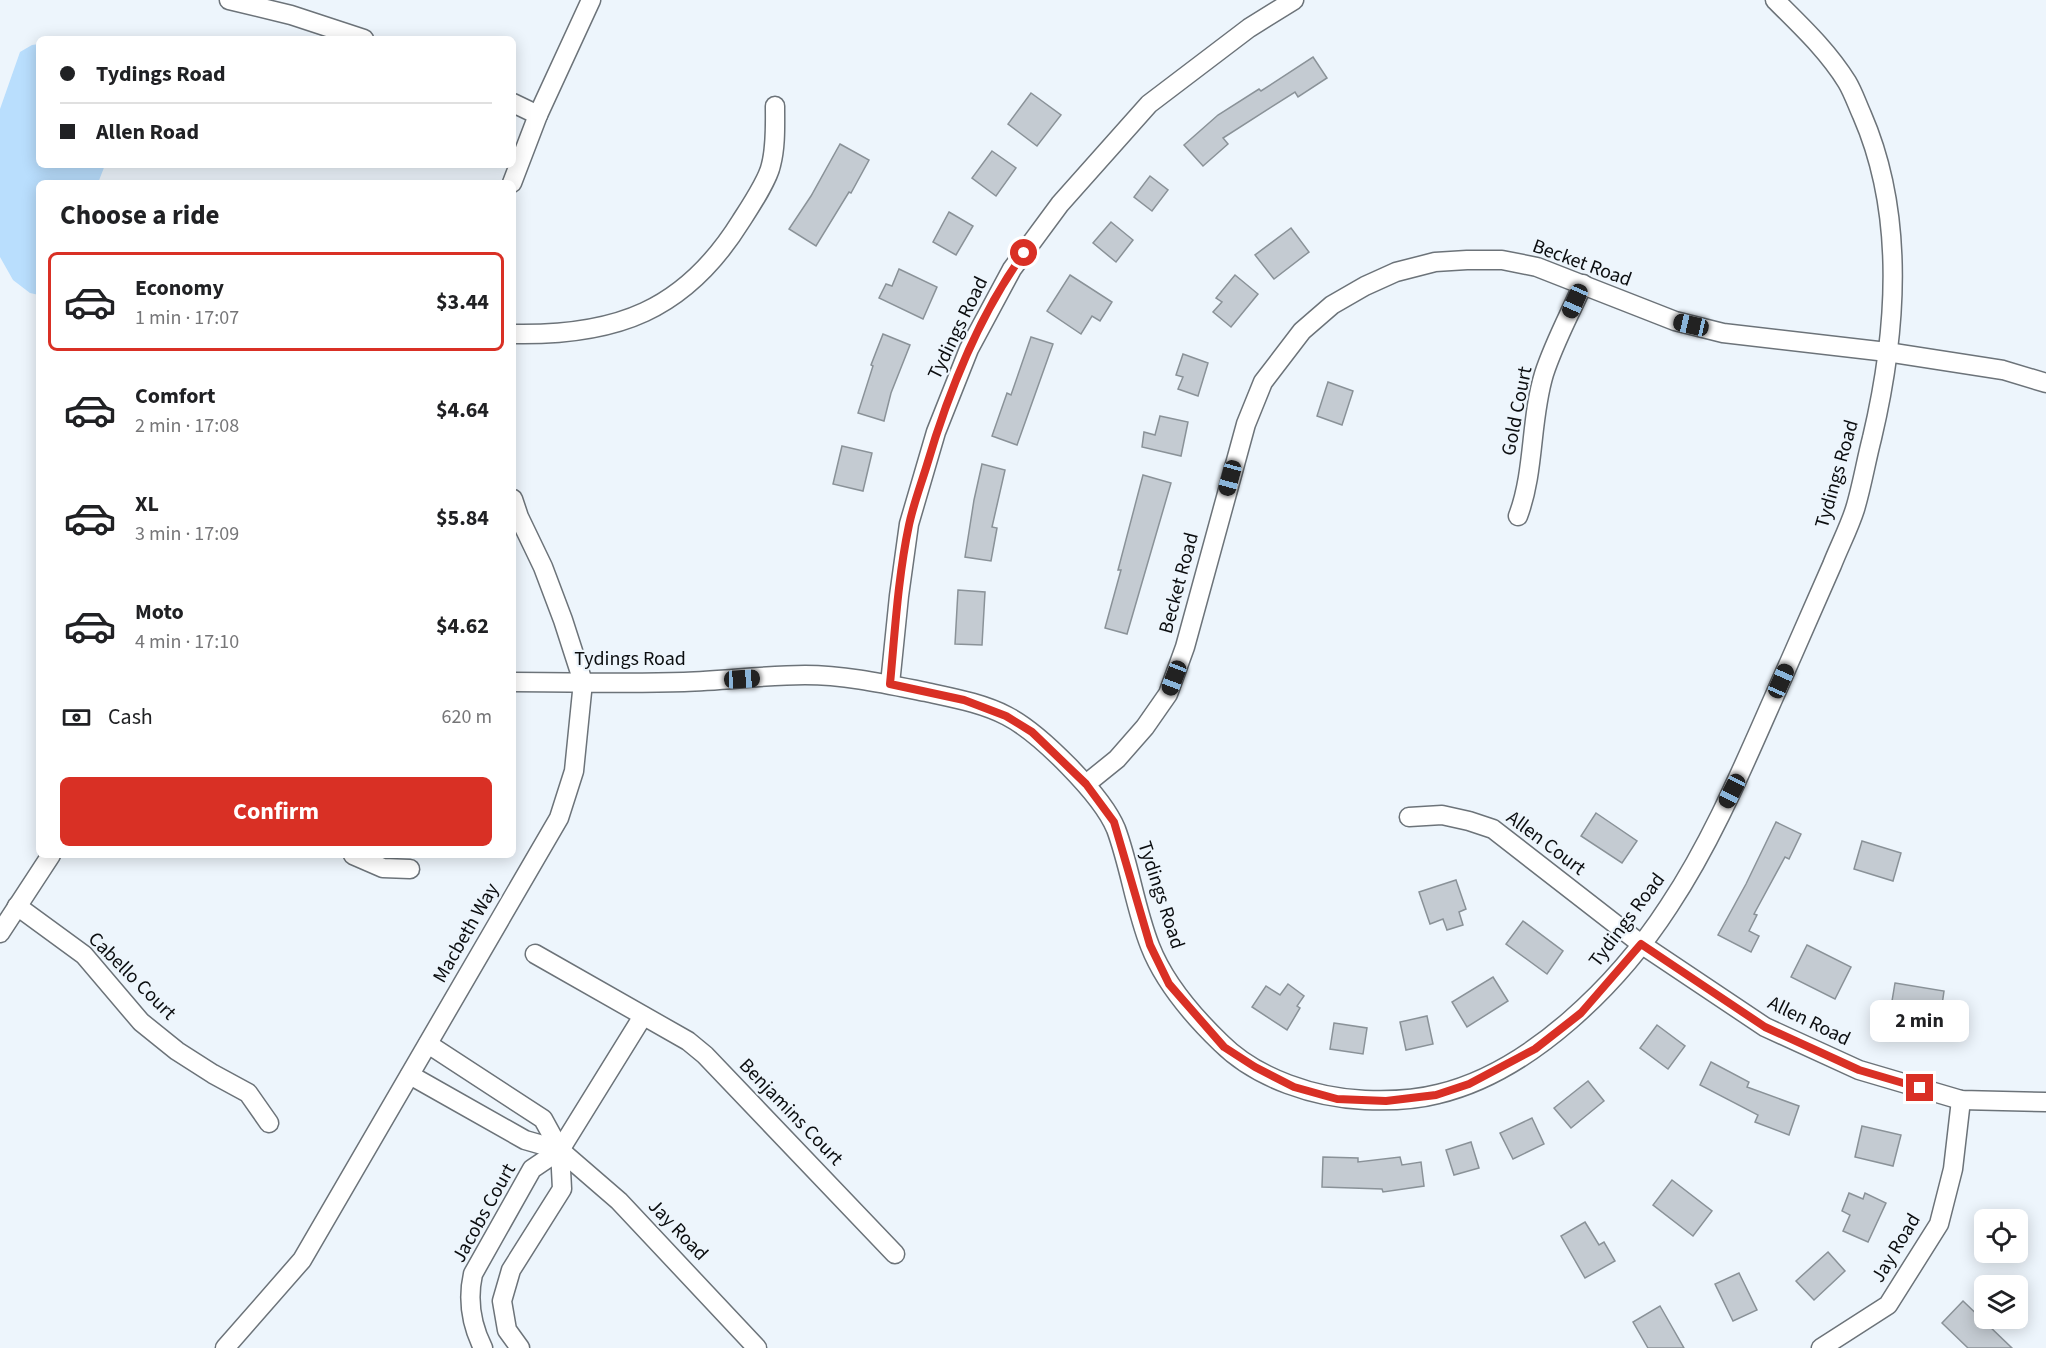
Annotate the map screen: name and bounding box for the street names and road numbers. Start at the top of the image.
street label: Becket Road [1528,232,1636,294]
street label: Tydings Road [921,272,995,384]
street label: Gold Court [1495,364,1539,458]
street label: Tydings Road [1808,416,1866,532]
street label: Becket Road [1152,529,1206,637]
street label: Tydings Road [574,645,686,673]
street label: Allen Court [1501,804,1592,882]
street label: Tydings Road [1130,838,1192,952]
street label: Tydings Road [1582,867,1672,973]
street label: Macbeth Way [426,877,506,988]
street label: Cabello Court [82,926,182,1026]
street label: Allen Road [1763,989,1855,1053]
street label: Benjamins Court [733,1052,850,1172]
street label: Jacobs Court [445,1158,523,1268]
street label: Jay Road [642,1193,714,1267]
street label: Jay Road [1864,1208,1928,1288]

